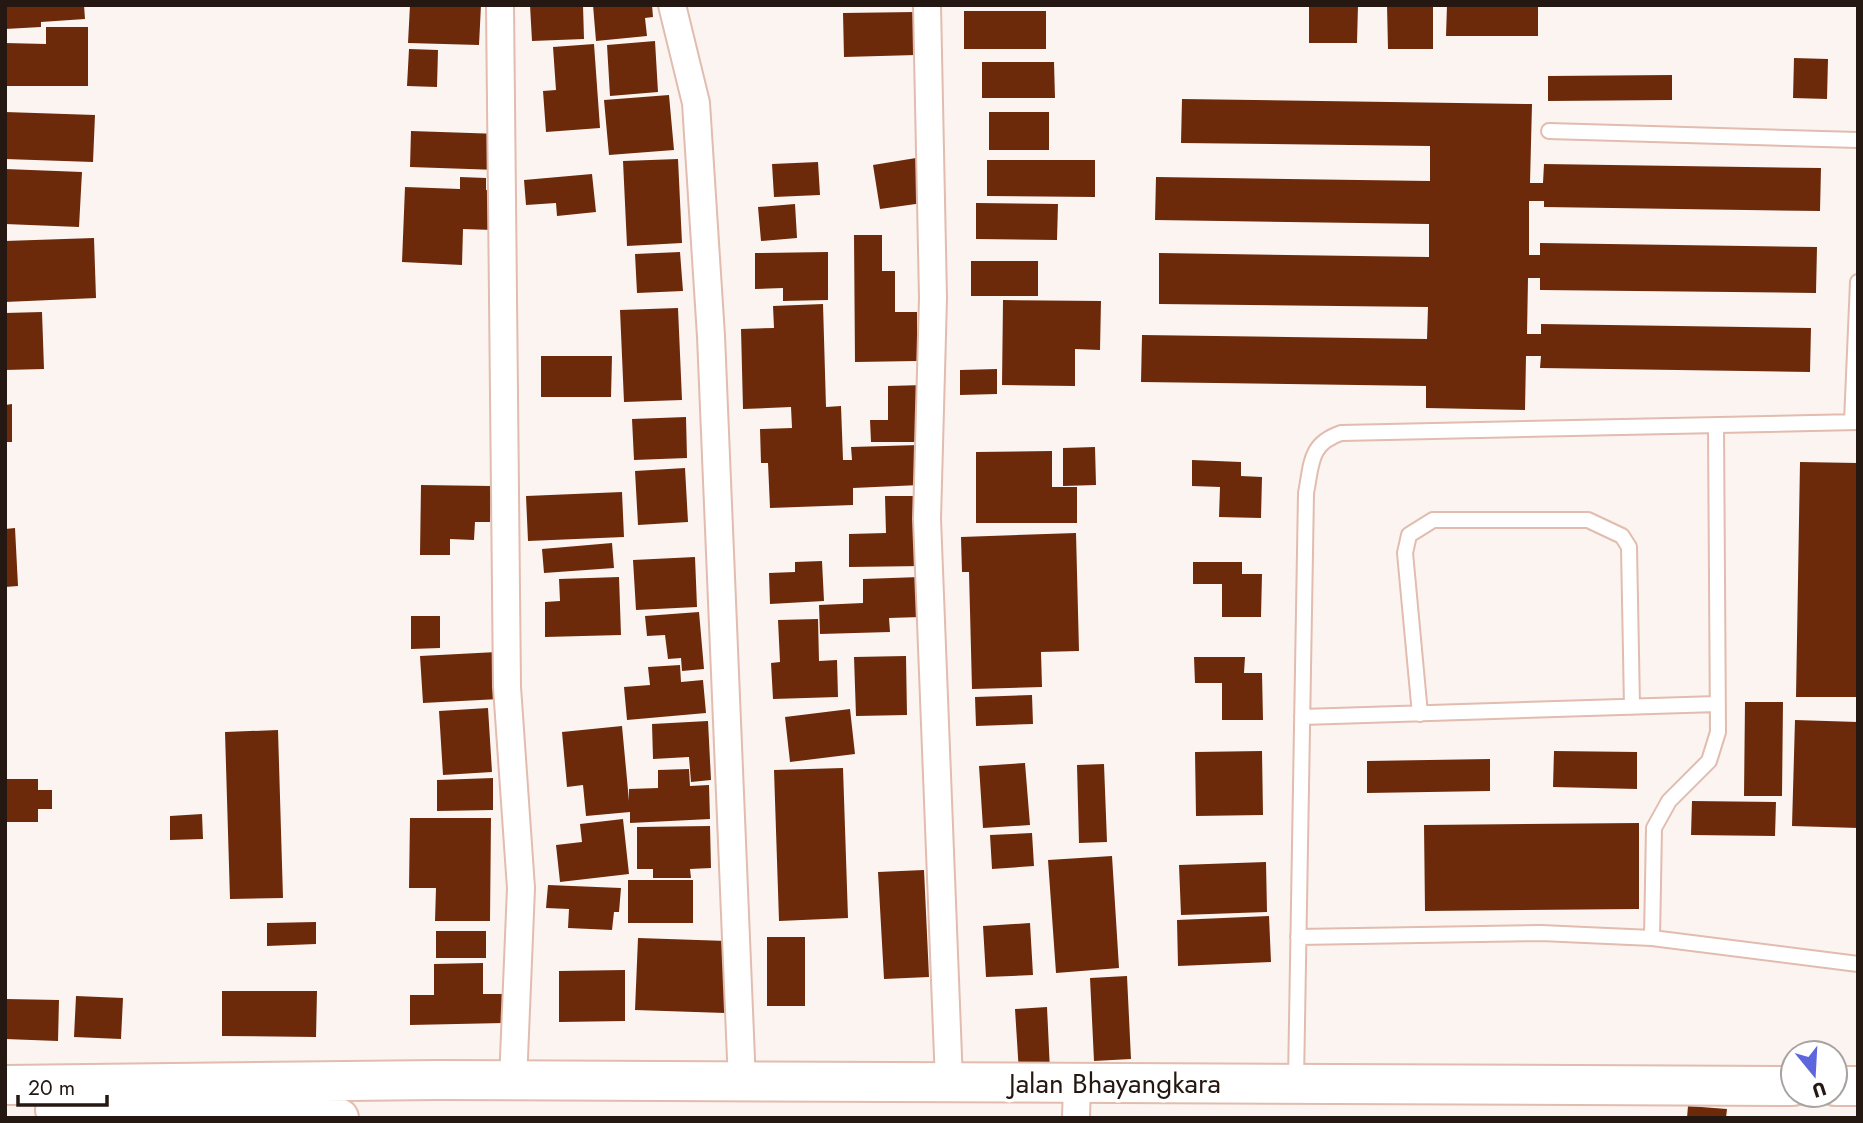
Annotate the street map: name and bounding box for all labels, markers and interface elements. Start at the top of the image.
north arrow [1779,1039,1849,1109]
street label: Jalan Bhayangkara [1005,1063,1221,1104]
scale bar [18,1064,107,1108]
text: 20 m [28,1073,75,1103]
text: U [1809,1075,1830,1105]

